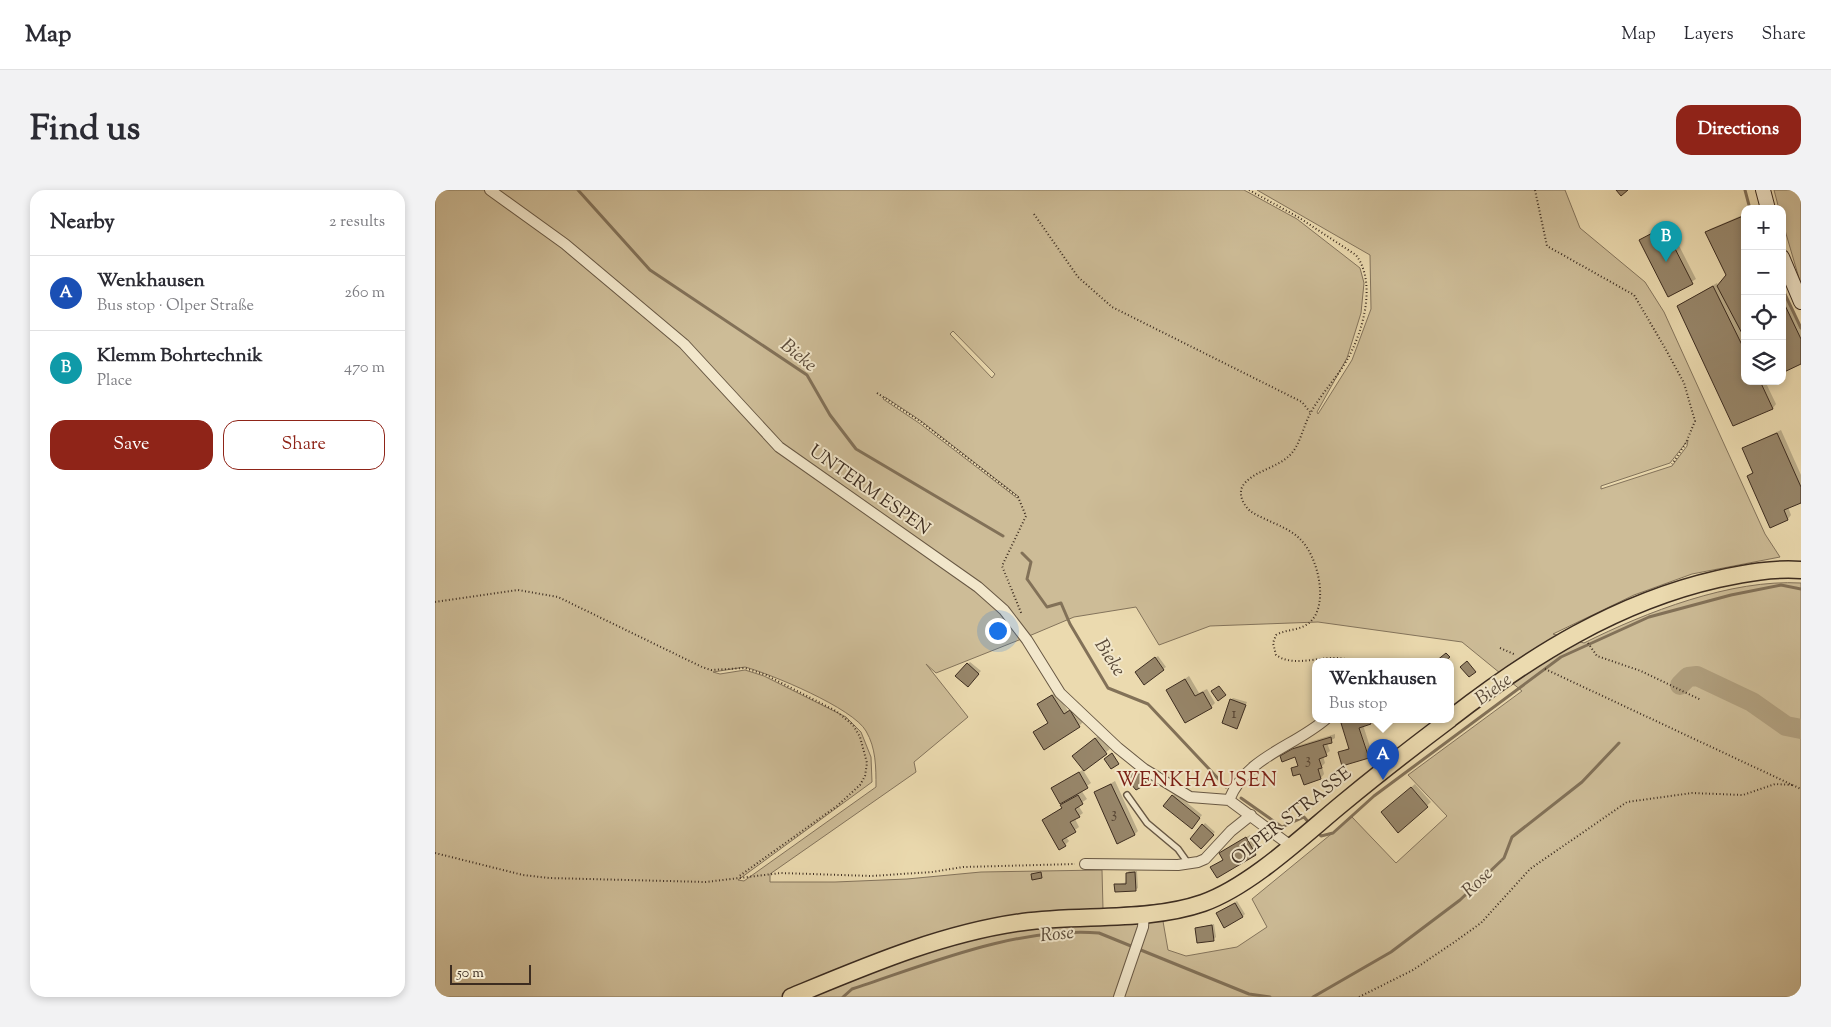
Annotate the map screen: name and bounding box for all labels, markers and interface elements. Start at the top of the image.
text: Map [25,18,71,52]
text: Map [1621,22,1656,48]
text: Layers [1684,22,1734,48]
text: Share [1762,22,1806,48]
text: Find us [30,105,140,156]
button: Directions [1676,105,1801,155]
map controls [1741,205,1786,385]
button: + [1741,205,1786,250]
text: Nearby [50,208,115,238]
text: 2 results [329,211,385,234]
pin: B [1650,221,1682,262]
button: − [1741,250,1786,295]
text: Wenkhausen [97,268,205,295]
text: A [60,282,73,305]
text: 260 m [344,282,385,305]
text: Bus stop · Olper Straße [97,295,254,318]
button: locate [1741,295,1786,340]
water label: Bieke [774,333,822,379]
button: layers [1741,340,1786,385]
text: Klemm Bohrtechnik [97,343,263,370]
text: B [61,357,71,380]
text: 470 m [344,357,385,380]
text: Place [97,370,132,393]
button: Save [50,420,213,470]
button: Share [223,420,385,470]
street label: UNTERM ESPEN [803,439,935,543]
your location [985,618,1011,644]
water label: Bieke [1087,634,1131,682]
popup [1312,658,1454,723]
text: Wenkhausen [1329,666,1437,693]
water label: Bieke [1470,667,1518,713]
text: Bus stop [1329,693,1387,716]
house number: 1 [1231,704,1237,725]
pin: A [1367,739,1399,780]
house number: 3 [1305,750,1311,771]
street label: OLPER STRASSE [1226,761,1358,872]
district label: WENKHAUSEN [1116,767,1278,796]
house number: 3 [1111,804,1117,825]
water label: Rose [1456,861,1500,904]
water label: Rose [1039,920,1076,950]
scale bar [450,962,531,985]
text: 50 m [457,964,484,984]

